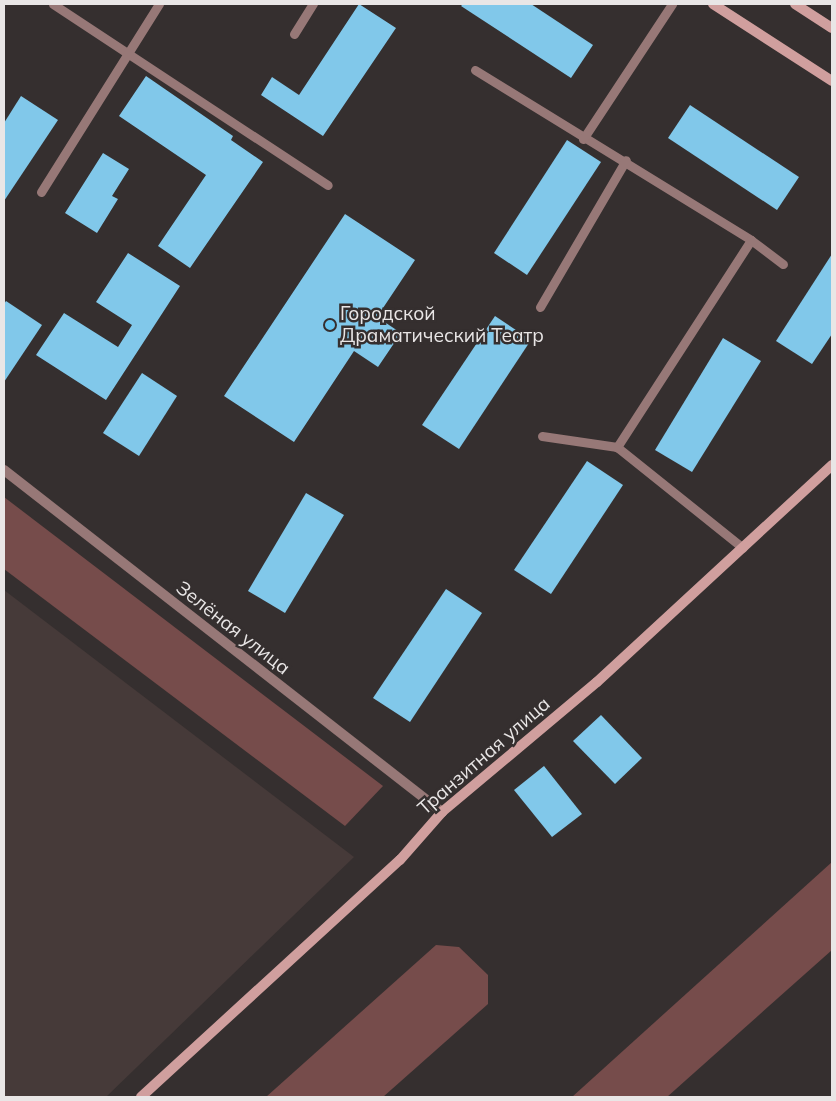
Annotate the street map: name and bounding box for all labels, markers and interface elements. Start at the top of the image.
place label: Городской Драматический Театр [340,303,544,347]
marker: Городской Драматический Театр [324,319,336,331]
street label: Зелёная улица [171,576,295,680]
street label: Транзитная улица [413,692,555,820]

